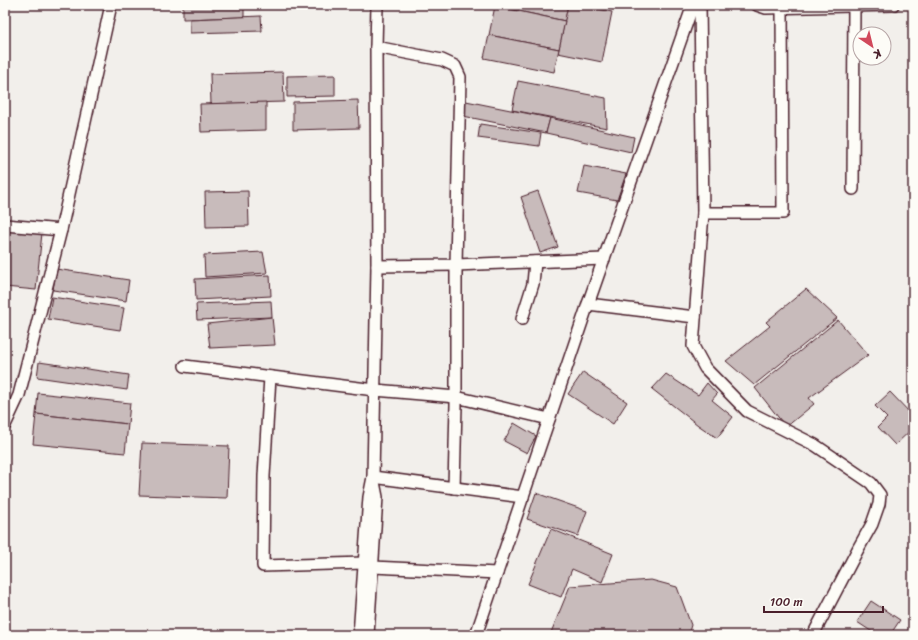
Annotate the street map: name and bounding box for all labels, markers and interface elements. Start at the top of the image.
north arrow [852,26,892,66]
text: K [868,44,886,64]
scale bar [764,588,883,614]
text: 100 m [770,591,803,613]

